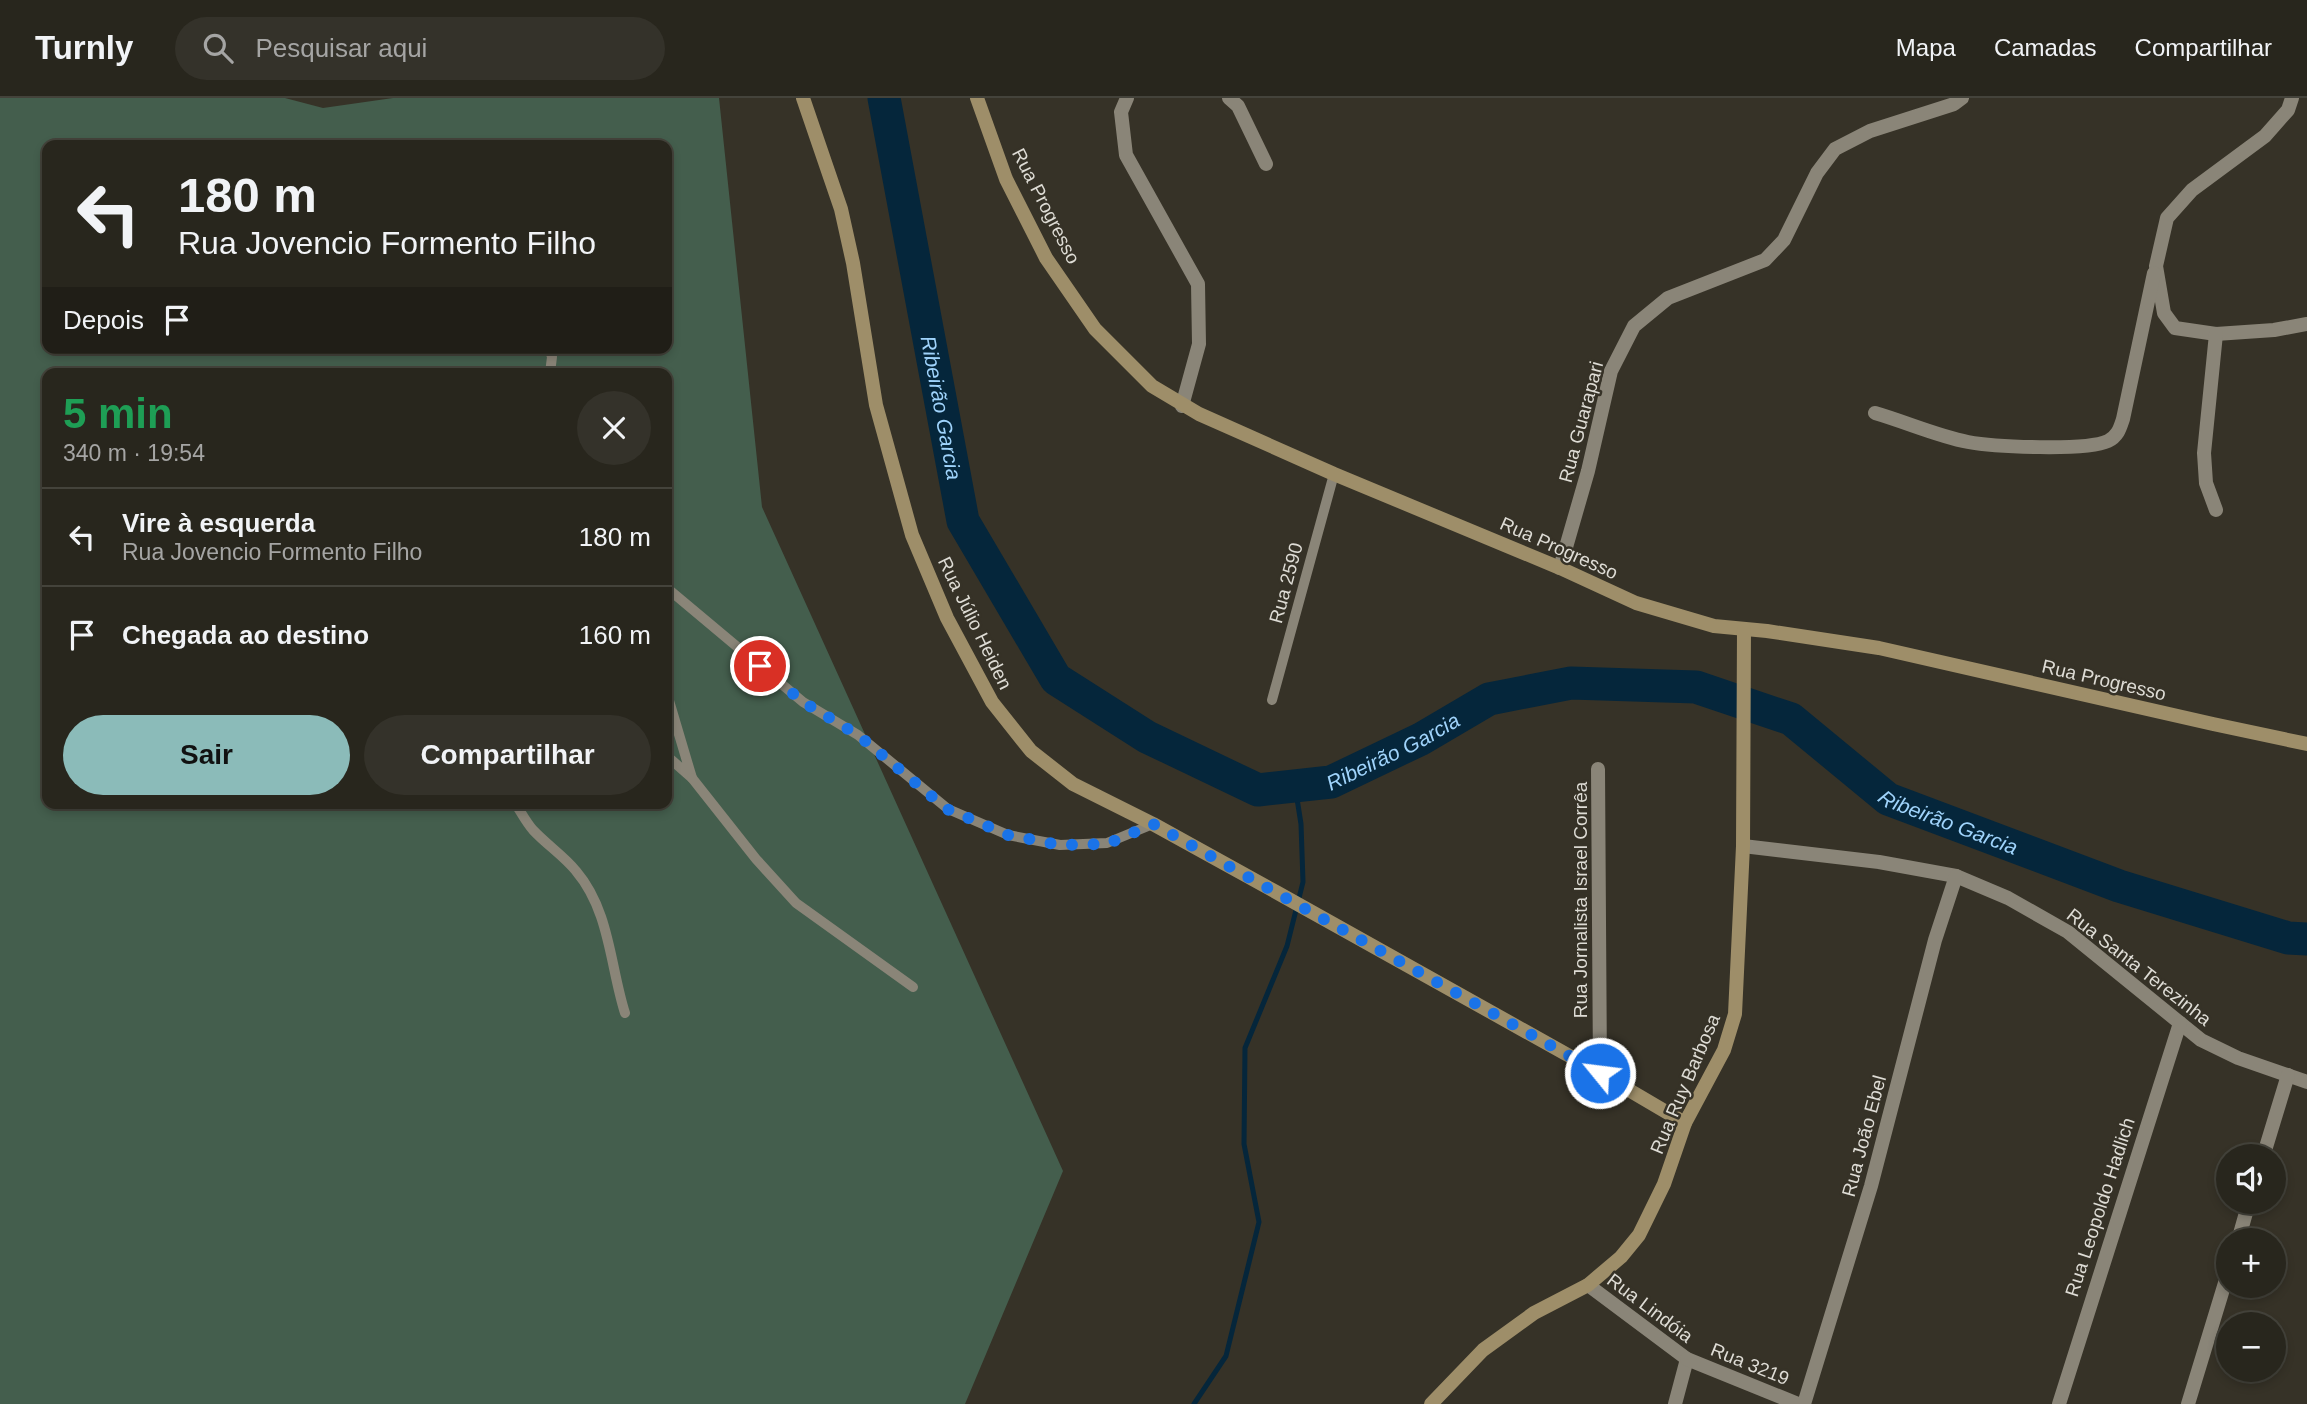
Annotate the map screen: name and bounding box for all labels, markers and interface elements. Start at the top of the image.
search box [175,17,665,80]
text: Turnly [35,29,133,66]
icon: search [199,29,237,67]
text: Pesquisar aqui [255,33,427,63]
text: Mapa [1896,34,1956,61]
text: Camadas [1994,34,2097,61]
text: Compartilhar [2135,34,2272,61]
street label: Rua Progresso [1008,145,1084,267]
icon: left [63,168,154,259]
text: 180 m [178,168,317,222]
text: Rua Jovencio Formento Filho [178,225,596,261]
icon: arrive [158,301,196,339]
text: Depois [63,305,144,335]
water label: Ribeirão Garcia [917,334,967,482]
street label: Rua Guarapari [1555,359,1607,485]
text: 5 min [63,390,173,437]
button: close [577,391,651,465]
text: 340 m · 19:54 [63,440,205,466]
text: Vire à esquerda [122,508,315,538]
street label: Rua Progresso [1497,513,1621,583]
icon: left [63,518,101,556]
text: 180 m [579,522,651,552]
text: Rua Jovencio Formento Filho [122,539,422,565]
street label: Rua 2590 [1265,540,1307,626]
street label: Rua Júlio Heiden [934,553,1016,693]
icon: arrive [63,616,101,654]
text: Chegada ao destino [122,620,369,650]
text: 160 m [579,620,651,650]
pin [730,636,790,696]
icon: arrive [741,647,779,685]
street label: Rua Progresso [2040,656,2168,704]
water label: Ribeirão Garcia [1322,708,1463,794]
button: Sair [63,715,350,795]
button: Compartilhar [364,715,651,795]
street label: Rua Jornalista Israel Corrêa [1570,781,1591,1018]
water label: Ribeirão Garcia [1874,785,2021,858]
street label: Rua Santa Terezinha [2063,904,2216,1030]
street label: Rua Ruy Barbosa [1646,1010,1724,1157]
position arrow [1563,1036,1637,1110]
street label: Rua João Ebel [1838,1073,1890,1199]
street label: Rua Leopoldo Hadlich [2061,1115,2139,1299]
map controls [2216,1144,2286,1382]
button: sound [2216,1144,2286,1214]
button: + [2216,1228,2286,1298]
street label: Rua Lindóia [1603,1269,1697,1347]
button: − [2216,1312,2286,1382]
street label: Rua 3219 [1708,1339,1792,1389]

